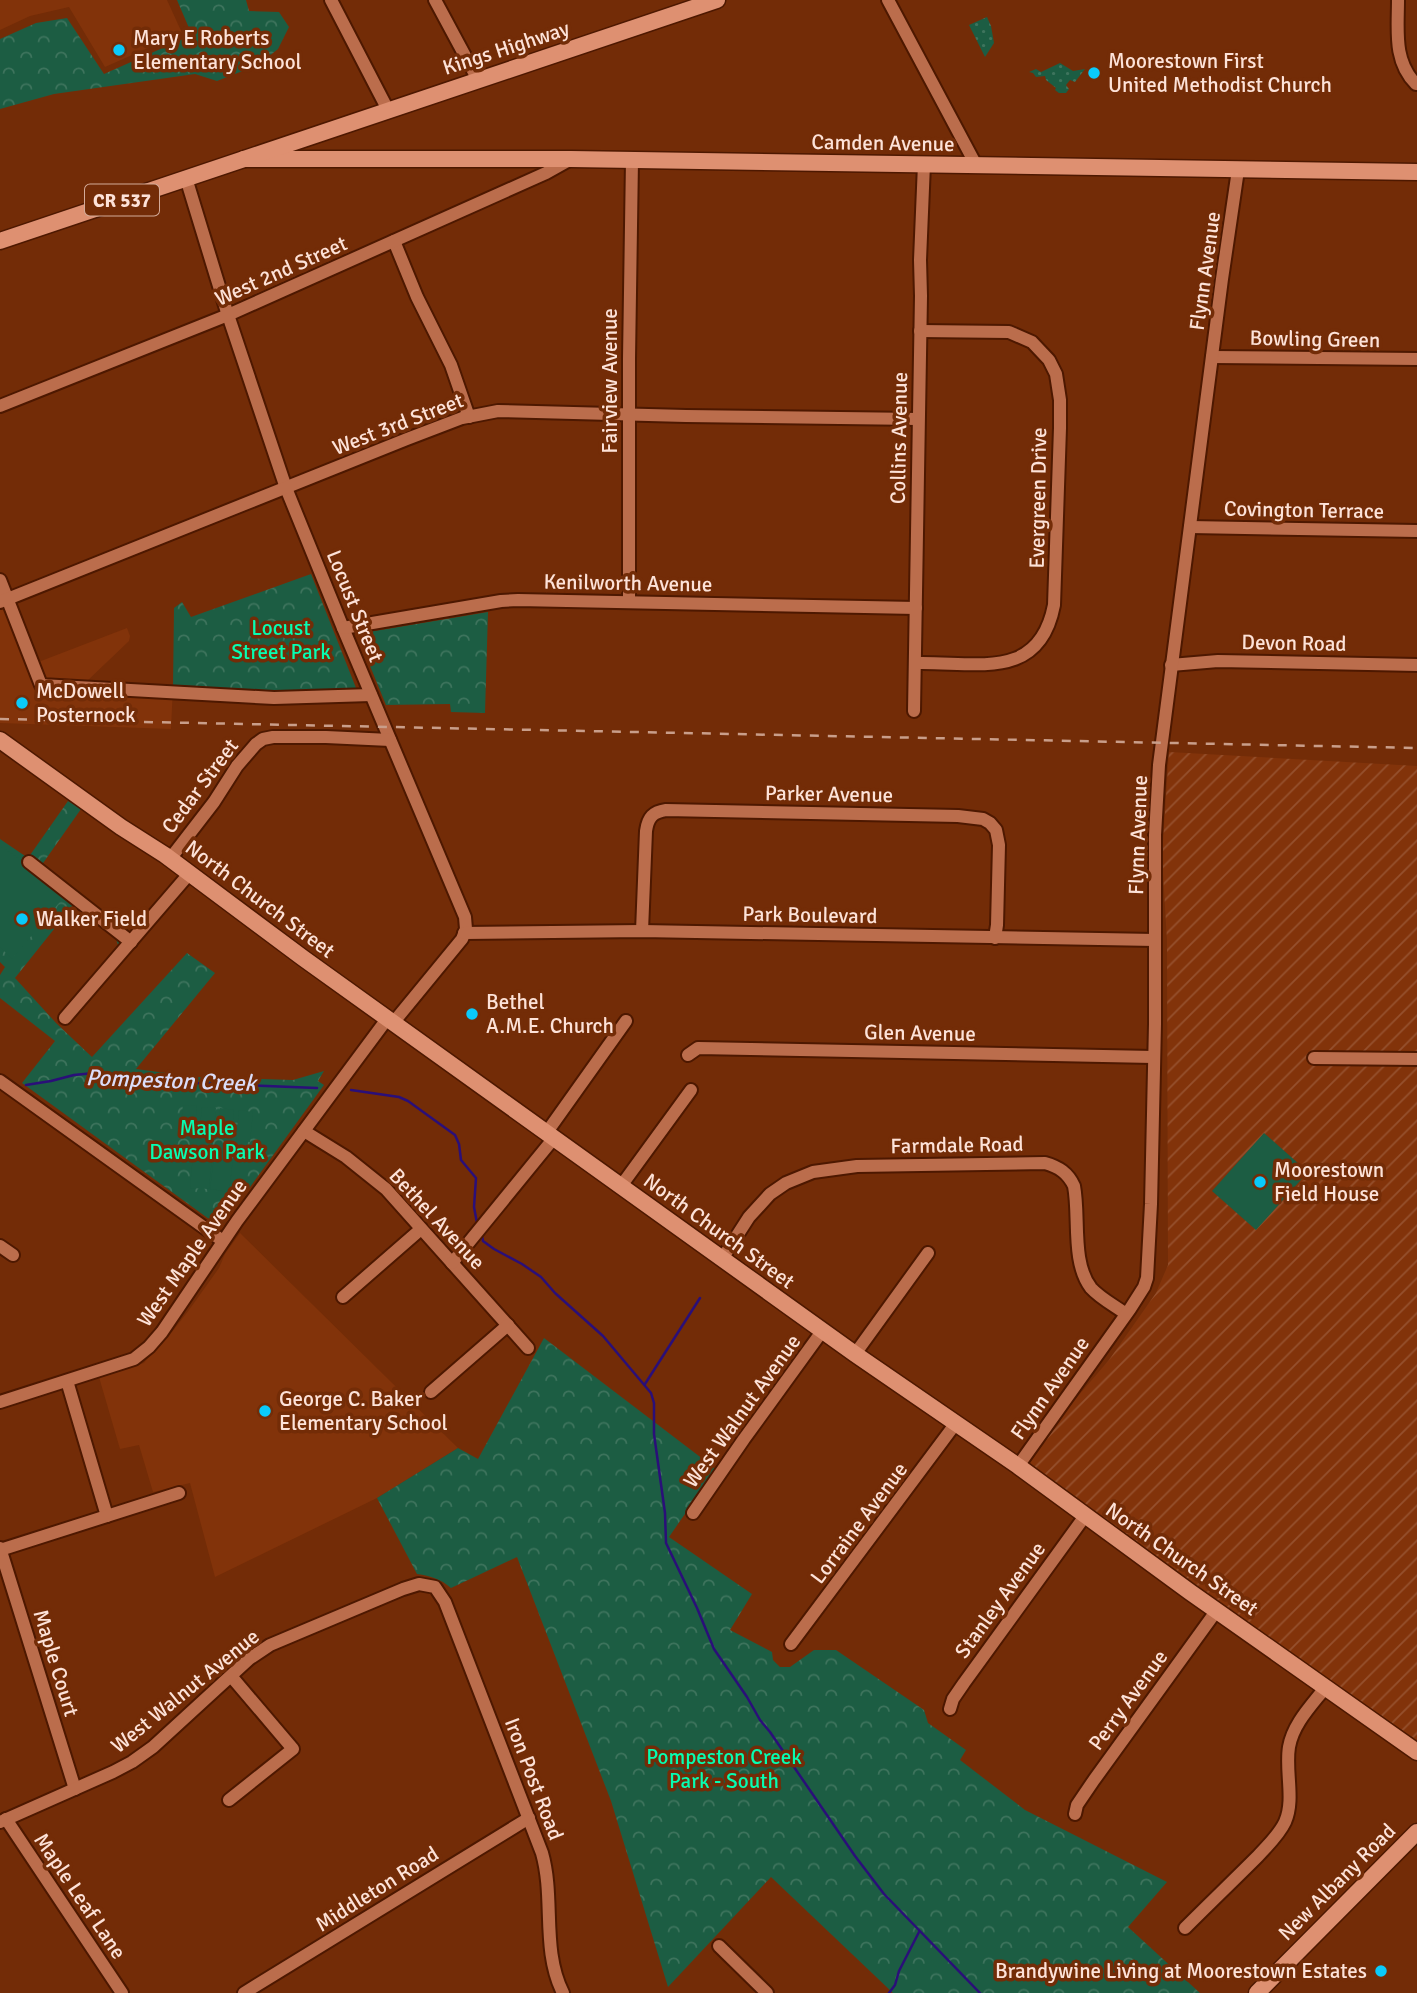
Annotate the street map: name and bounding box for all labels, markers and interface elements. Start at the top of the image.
street label: Kings Highway [439,15,573,81]
place label: Mary E Roberts Elementary School [133,25,302,75]
marker: Mary E Roberts Elementary School [111,42,127,58]
place label: Moorestown First United Methodist Church [1108,48,1332,98]
marker: Moorestown First United Methodist Church [1086,65,1102,81]
street label: Camden Avenue [811,129,955,157]
road number: CR 537 [85,184,159,216]
street label: Flynn Avenue [1184,210,1226,332]
street label: West 2nd Street [211,230,351,312]
street label: Fairview Avenue [597,308,623,454]
street label: Bowling Green [1249,325,1381,353]
street label: Collins Avenue [885,372,913,504]
street label: West 3rd Street [329,387,467,461]
street label: Evergreen Drive [1024,427,1052,569]
street label: Covington Terrace [1224,496,1384,524]
street label: Locust Street [321,546,389,666]
street label: Kenilworth Avenue [543,569,713,597]
park label: Locust Street Park [231,615,331,665]
street label: Devon Road [1241,629,1347,657]
place label: McDowell Posternock [36,678,136,728]
marker: McDowell Posternock [14,695,30,711]
street label: Cedar Street [156,734,244,838]
street label: Flynn Avenue [1123,775,1153,895]
street label: Parker Avenue [765,780,893,808]
street label: North Church Street [180,834,340,964]
street label: Park Boulevard [742,901,878,929]
place label: Walker Field [36,906,147,932]
marker: Walker Field [14,911,30,927]
place label: Bethel A.M.E. Church [486,989,614,1039]
marker: Bethel A.M.E. Church [464,1006,480,1022]
street label: Glen Avenue [864,1019,976,1047]
water label: Pompeston Creek [85,1063,259,1098]
park label: Maple Dawson Park [149,1115,265,1165]
street label: Farmdale Road [890,1131,1024,1159]
place label: Moorestown Field House [1274,1157,1384,1207]
street label: Bethel Avenue [384,1163,490,1275]
street label: North Church Street [638,1167,800,1295]
street label: West Maple Avenue [131,1174,253,1332]
marker: Moorestown Field House [1252,1174,1268,1190]
street label: West Walnut Avenue [678,1329,806,1493]
street label: Flynn Avenue [1005,1331,1095,1445]
place label: George C. Baker Elementary School [279,1386,448,1436]
marker: George C. Baker Elementary School [257,1403,273,1419]
street label: Lorraine Avenue [805,1457,913,1589]
street label: North Church Street [1101,1497,1263,1621]
street label: Stanley Avenue [949,1537,1051,1663]
street label: Maple Court [27,1606,85,1720]
street label: West Walnut Avenue [106,1623,264,1759]
street label: Perry Avenue [1083,1645,1173,1755]
street label: Iron Post Road [499,1714,569,1844]
park label: Pompeston Creek Park - South [646,1744,802,1794]
street label: New Albany Road [1273,1818,1401,1946]
street label: Maple Leaf Lane [28,1828,132,1964]
street label: Middleton Road [311,1841,443,1937]
place label: Brandywine Living at Moorestown Estates [995,1958,1367,1984]
marker: Brandywine Living at Moorestown Estates [1373,1963,1389,1979]

